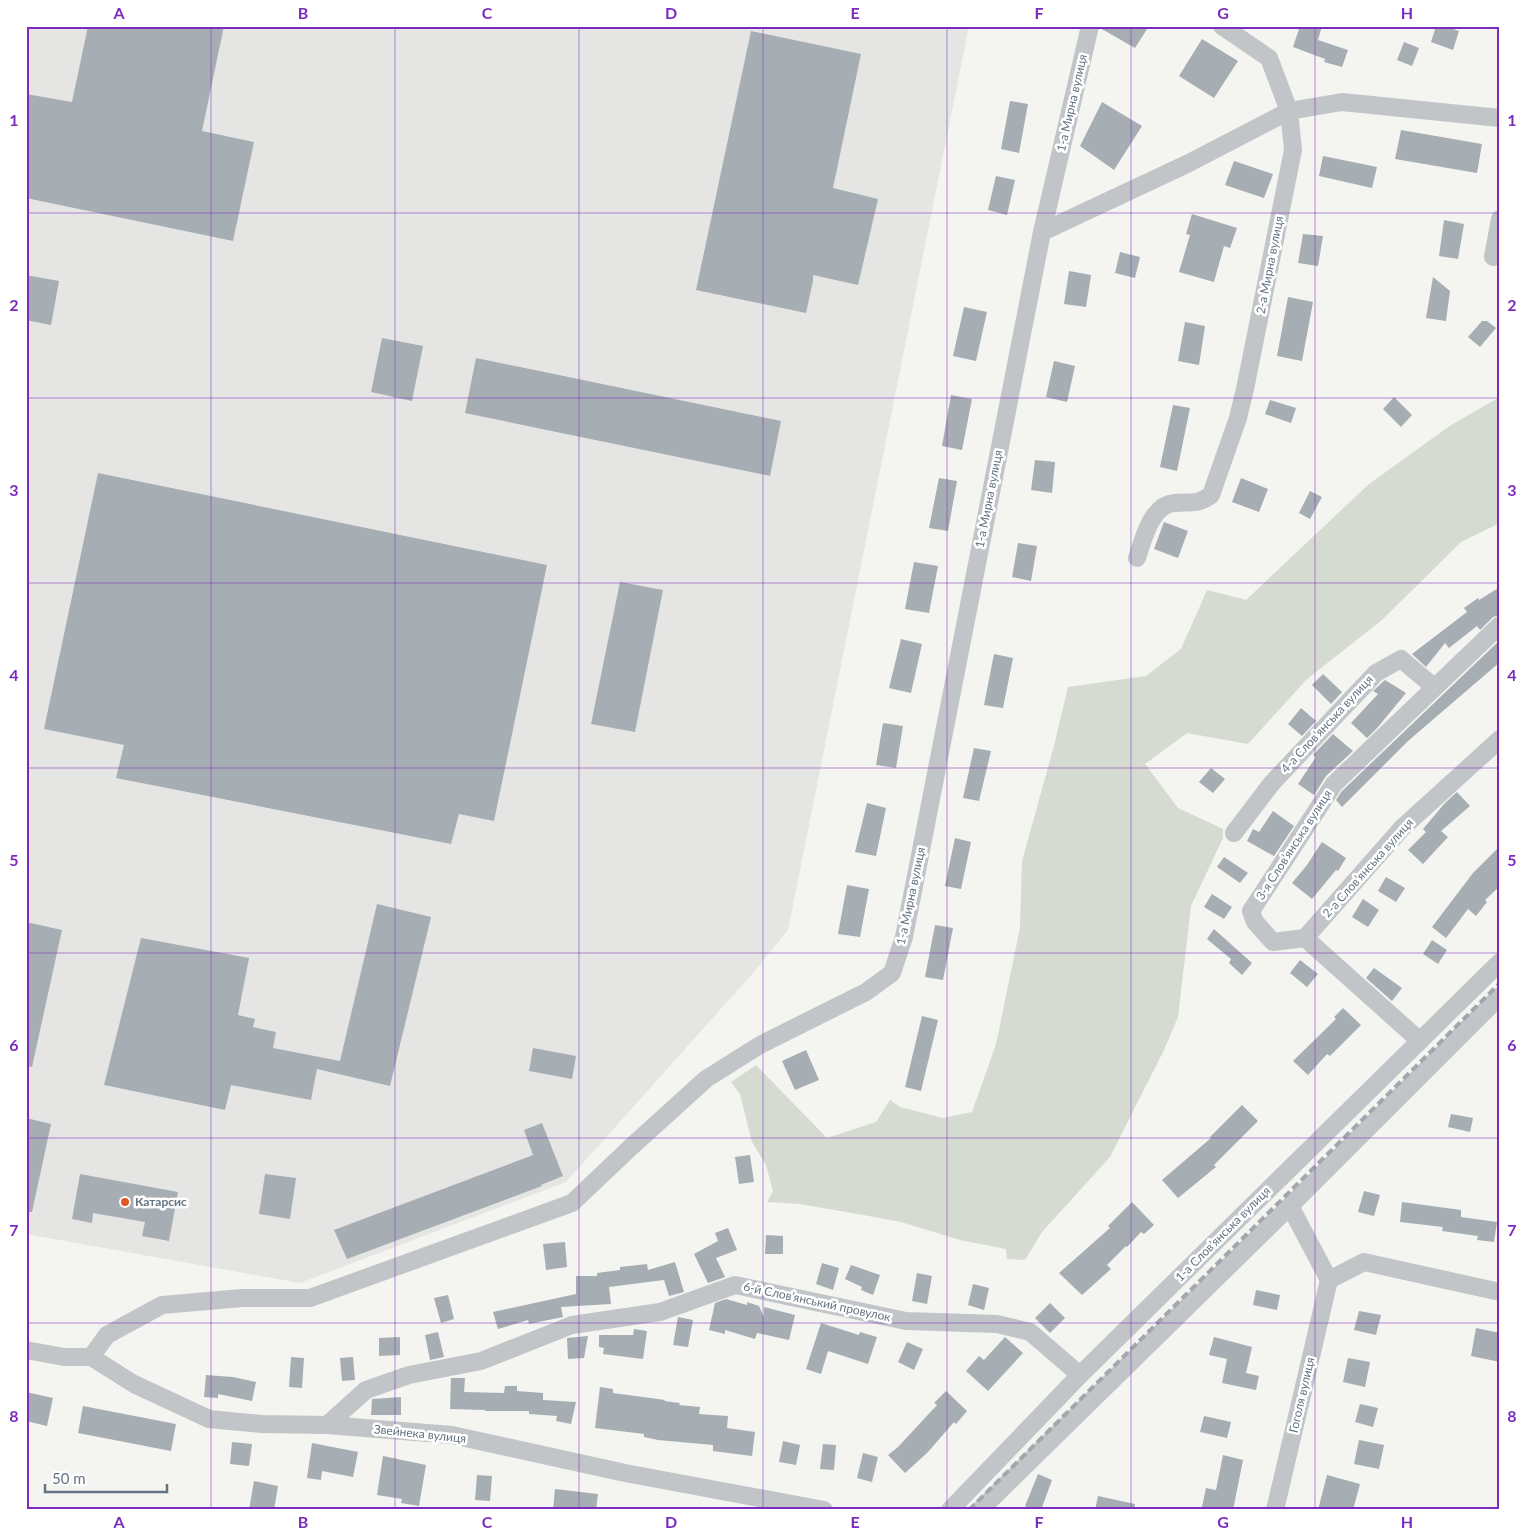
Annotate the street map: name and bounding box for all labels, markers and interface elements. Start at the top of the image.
text: A [112,3,125,22]
text: B [298,3,308,22]
text: C [482,3,493,22]
text: D [665,3,677,22]
text: E [850,3,860,22]
text: F [1034,3,1044,22]
text: G [1217,3,1229,22]
text: H [1401,3,1413,22]
street label: 1-а Мирна вулиця [1053,53,1090,153]
text: 1 [9,110,19,129]
text: 1 [1507,110,1517,129]
street label: 2-а Мирна вулиця [1253,215,1286,315]
text: 2 [9,295,19,314]
text: 2 [1507,295,1517,314]
street label: 1-а Мирна вулиця [972,449,1005,549]
text: 3 [9,480,19,499]
text: 3 [1507,480,1517,499]
text: 4 [9,665,19,684]
text: 4 [1507,665,1517,684]
street label: 4-а Слов’янська вулиця [1277,672,1376,776]
street label: 3-я Слов’янська вулиця [1252,787,1335,903]
street label: 2-а Слов’янська вулиця [1319,815,1416,920]
street label: 1-а Мирна вулиця [893,846,928,946]
text: 5 [9,850,19,869]
text: 5 [1507,850,1517,869]
text: 6 [9,1035,19,1054]
text: 6 [1507,1035,1517,1054]
street label: 1-а Слов’янська вулиця [1172,1183,1273,1284]
place label: Катарсис [135,1194,187,1209]
marker: Катарсис [119,1196,131,1208]
text: 7 [9,1220,19,1239]
text: 7 [1507,1220,1517,1239]
street label: 6-й Слов’янський провулок [742,1279,893,1325]
street label: Гоголя вулиця [1286,1356,1318,1434]
text: 8 [9,1406,19,1425]
text: 8 [1507,1406,1517,1425]
street label: Звейнека вулиця [373,1421,467,1446]
scale bar [45,1461,168,1493]
text: 50 m [52,1469,86,1487]
text: A [112,1512,125,1531]
text: B [298,1512,308,1531]
text: C [482,1512,493,1531]
text: D [665,1512,677,1531]
text: E [850,1512,860,1531]
text: F [1034,1512,1044,1531]
text: G [1217,1512,1229,1531]
text: H [1401,1512,1413,1531]

